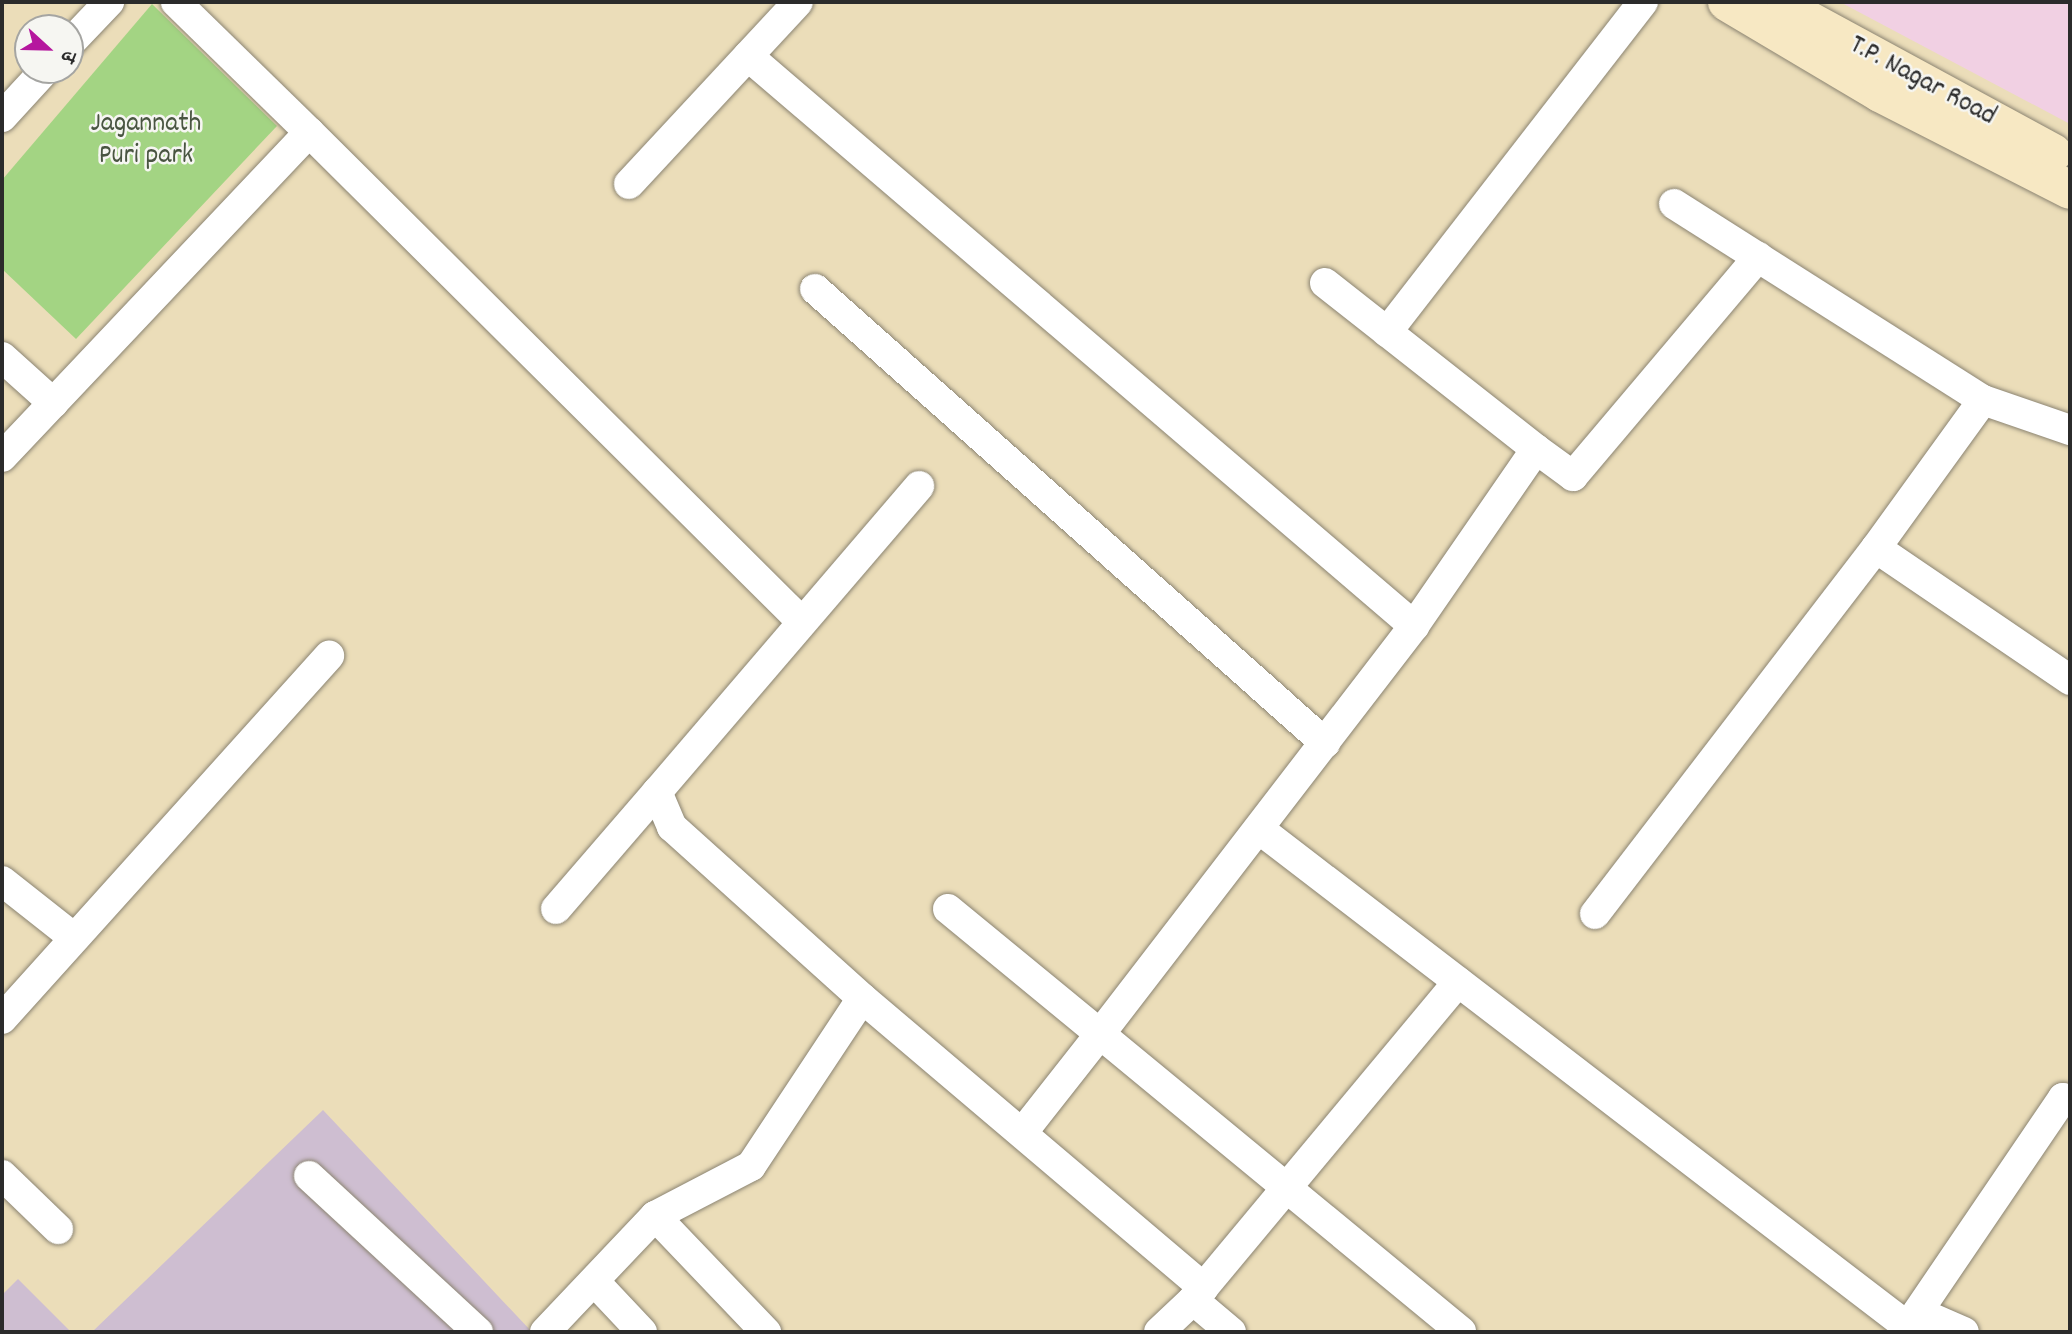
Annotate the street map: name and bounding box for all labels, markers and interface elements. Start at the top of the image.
north arrow [14,14,84,84]
street label: T.P. Nagar Road [1843,29,2001,135]
text: उ [53,46,82,66]
park label: Jagannath Puri park [91,108,201,174]

